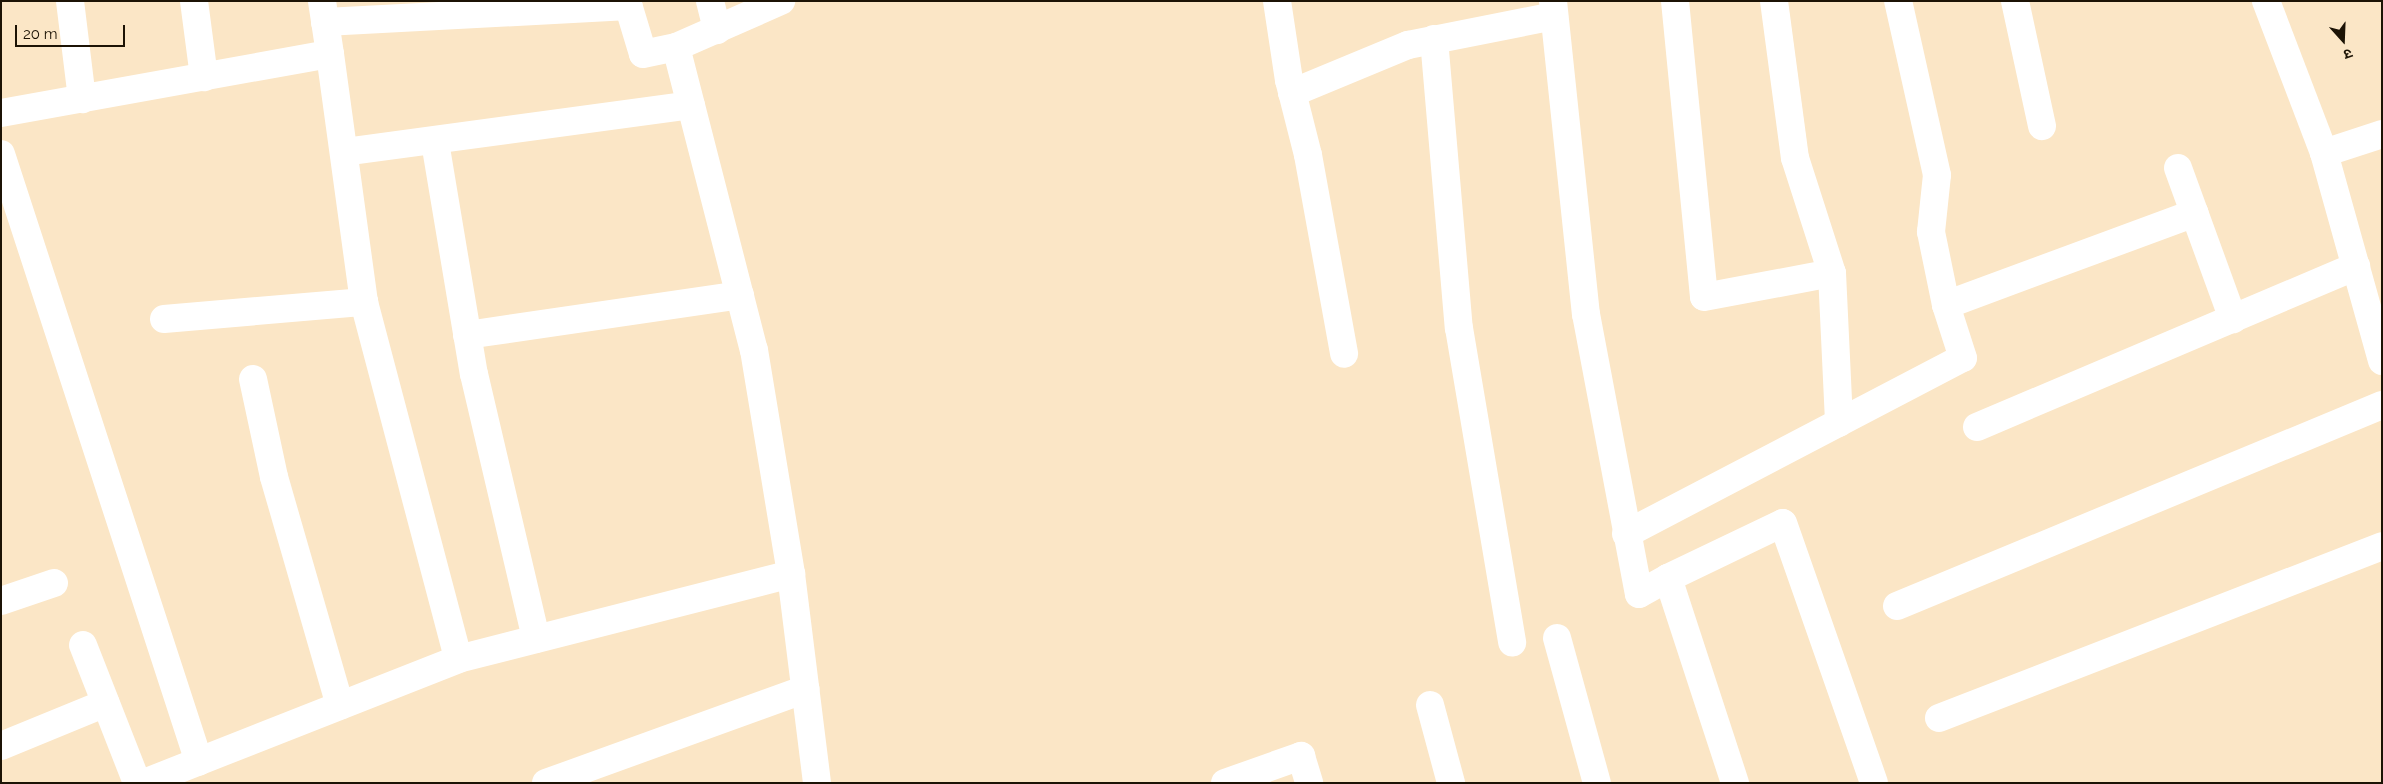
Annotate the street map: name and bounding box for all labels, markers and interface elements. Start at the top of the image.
scale bar [18,15,128,47]
north arrow [2318,15,2368,65]
text: 20 m [23,25,58,43]
text: उ [2342,45,2355,63]

